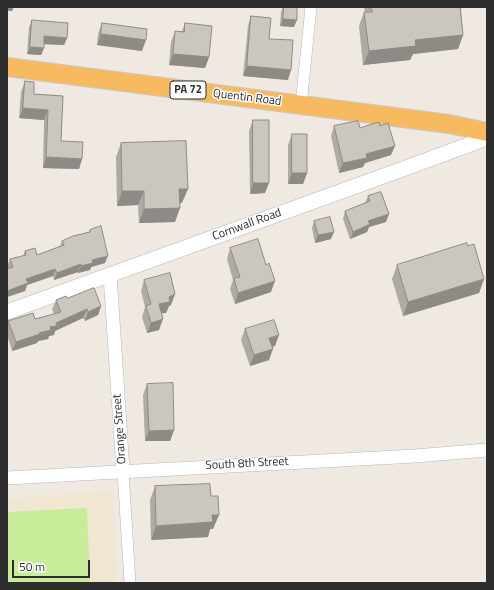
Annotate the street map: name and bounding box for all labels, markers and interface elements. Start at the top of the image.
road number: PA 72 [170,81,206,99]
street label: Quentin Road [212,87,282,109]
street label: Cornwall Road [210,206,284,244]
street label: Orange Street [110,393,130,465]
street label: South 8th Street [205,455,289,473]
scale bar [14,552,92,578]
text: 50 m [19,557,45,576]

